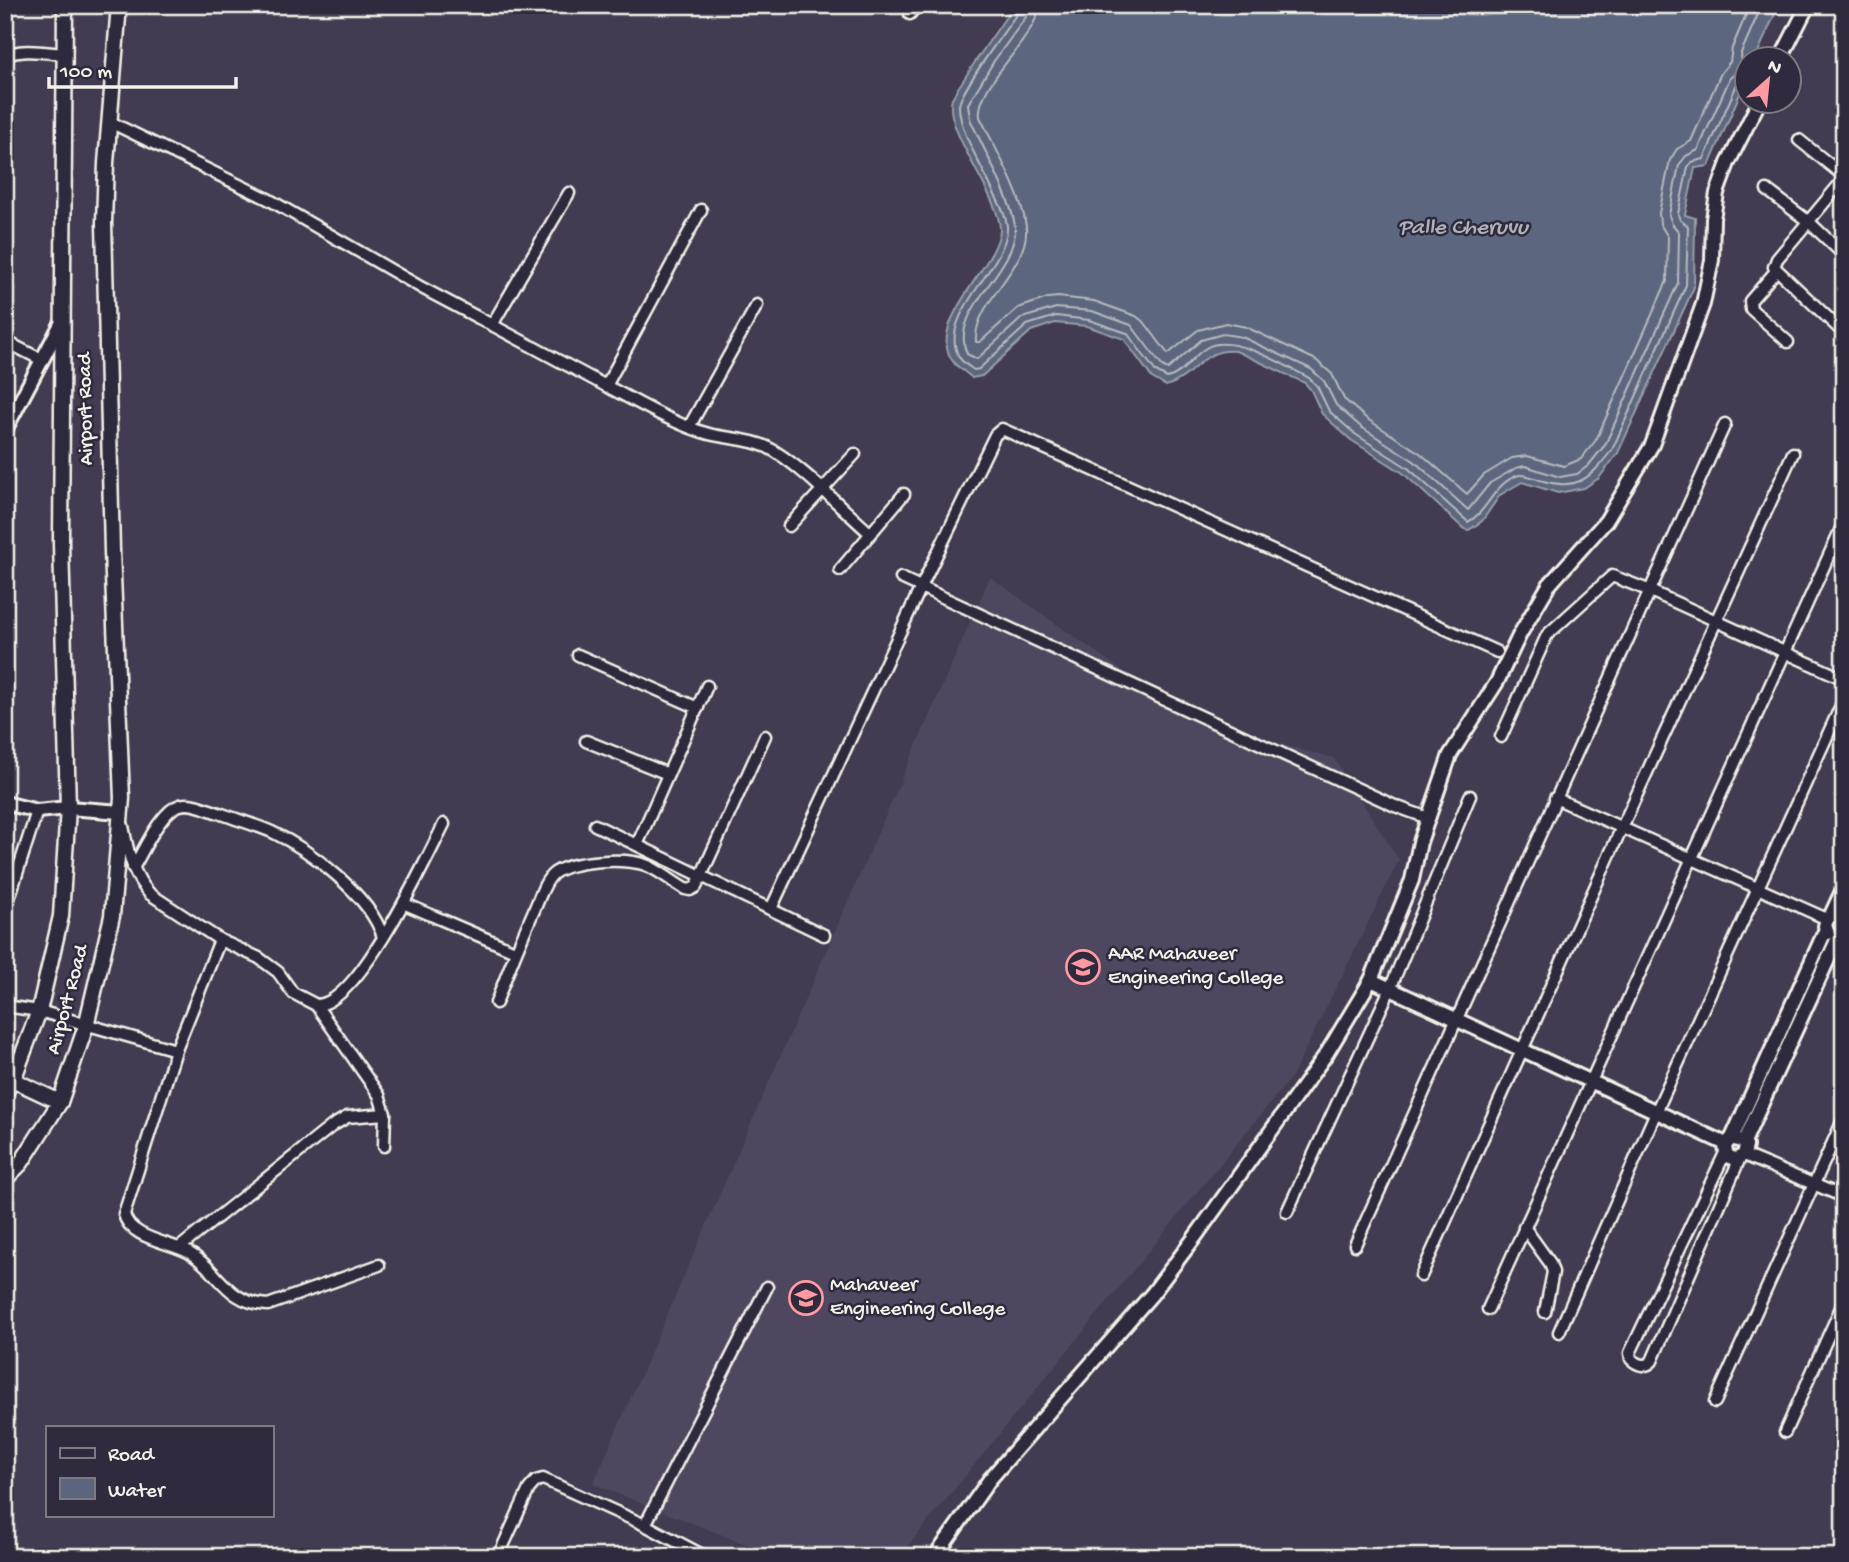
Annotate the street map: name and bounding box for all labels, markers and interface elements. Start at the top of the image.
scale bar [49,46,236,90]
north arrow [1734,46,1804,116]
text: N [1763,55,1785,81]
text: 100 m [59,61,112,86]
water label: Palle Cheruvu [1398,215,1530,242]
street label: Airport Road [73,351,100,465]
street label: Airport Road [42,941,96,1058]
place label: AAR Mahaveer Engineering College [1108,943,1284,992]
school or university icon: AAR Mahaveer Engineering College [1064,948,1102,986]
place label: Mahaveer Engineering College [830,1274,1006,1323]
school or university icon: Mahaveer Engineering College [787,1279,825,1317]
legend [46,1426,273,1516]
text: Road [108,1444,156,1469]
text: Water [108,1480,166,1505]

